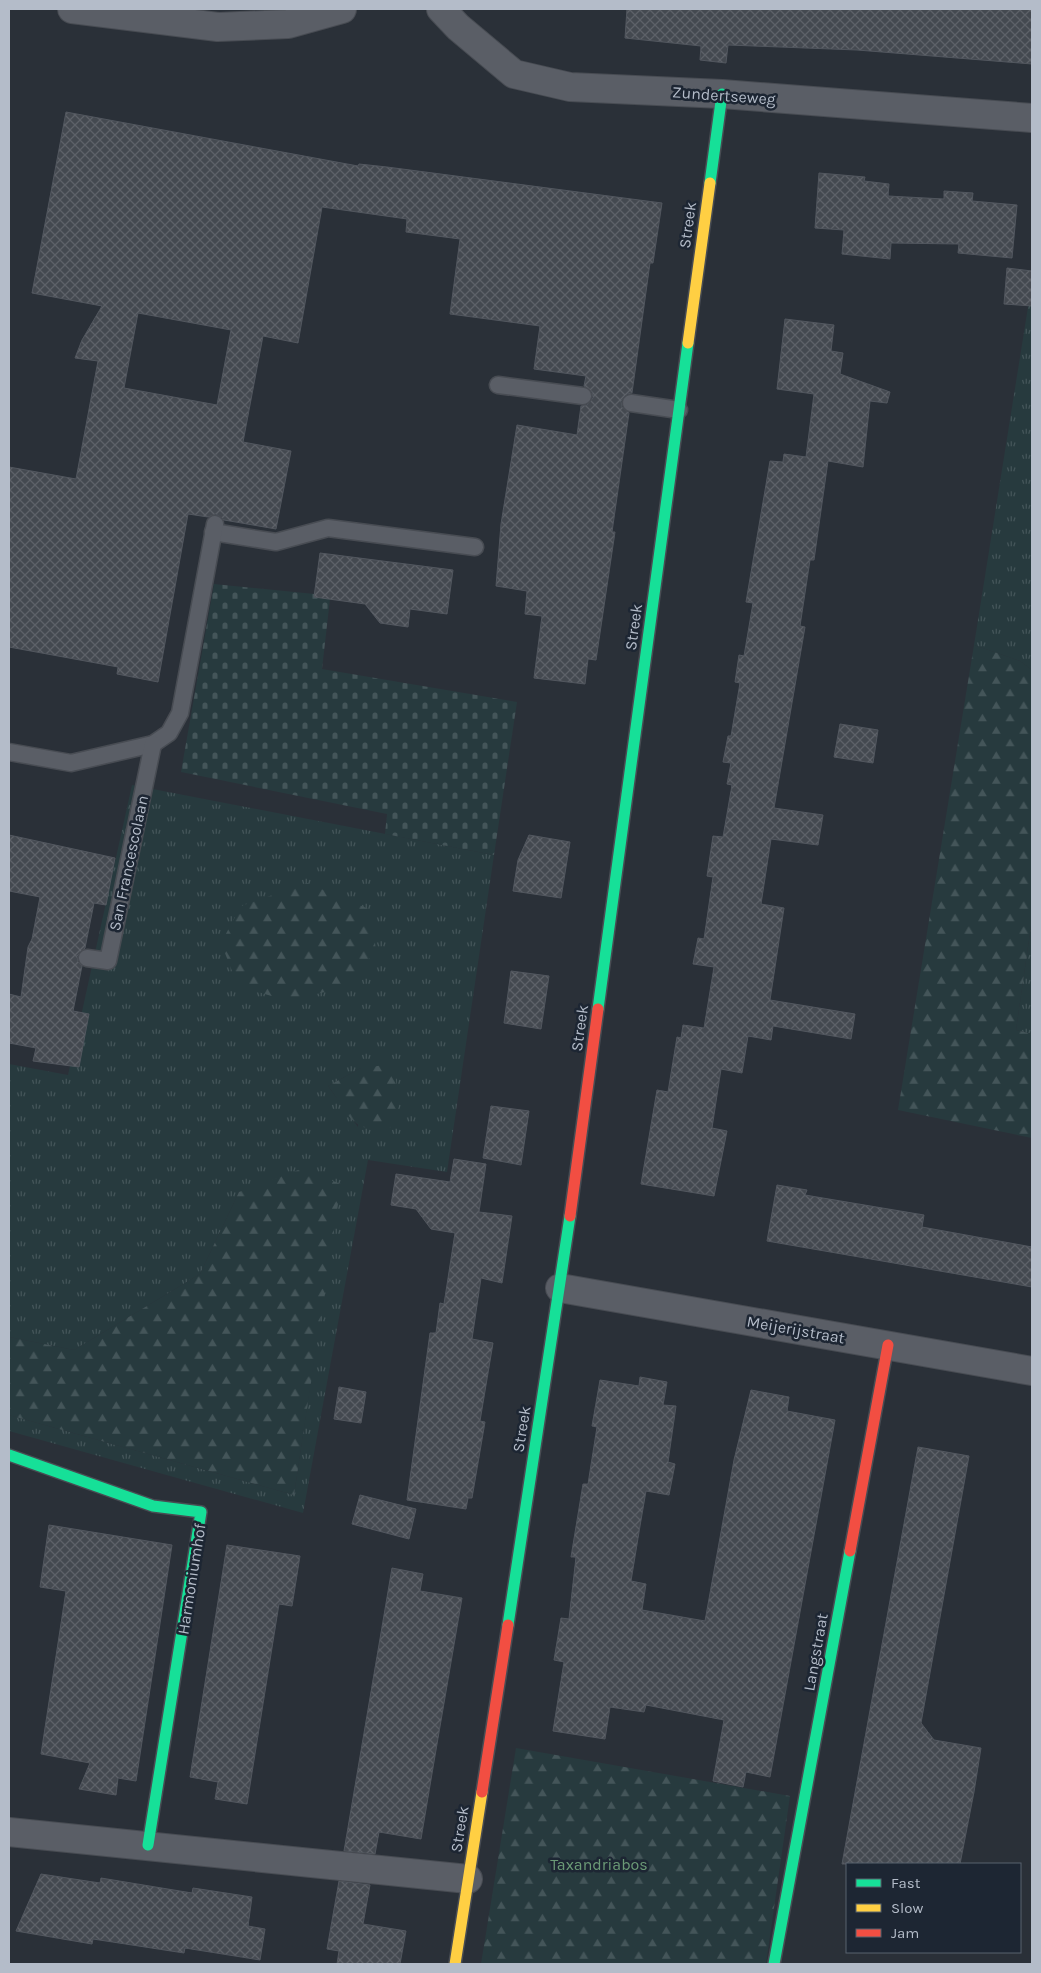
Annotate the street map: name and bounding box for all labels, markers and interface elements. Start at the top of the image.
street label: Zundertseweg [672,82,776,109]
street label: Streek [675,201,700,250]
street label: Streek [621,603,646,652]
street label: San Francescolaan [105,794,152,933]
street label: Streek [567,1004,592,1053]
street label: Meijerijstraat [745,1312,846,1347]
street label: Streek [508,1404,535,1454]
street label: Harmoniumhof [173,1522,210,1636]
street label: Langstraat [799,1612,832,1693]
street label: Streek [446,1804,473,1854]
park label: Taxandriabos [550,1855,648,1874]
legend [846,1863,1021,1953]
text: Fast [891,1874,921,1892]
text: Slow [891,1899,923,1917]
text: Jam [891,1924,919,1942]

